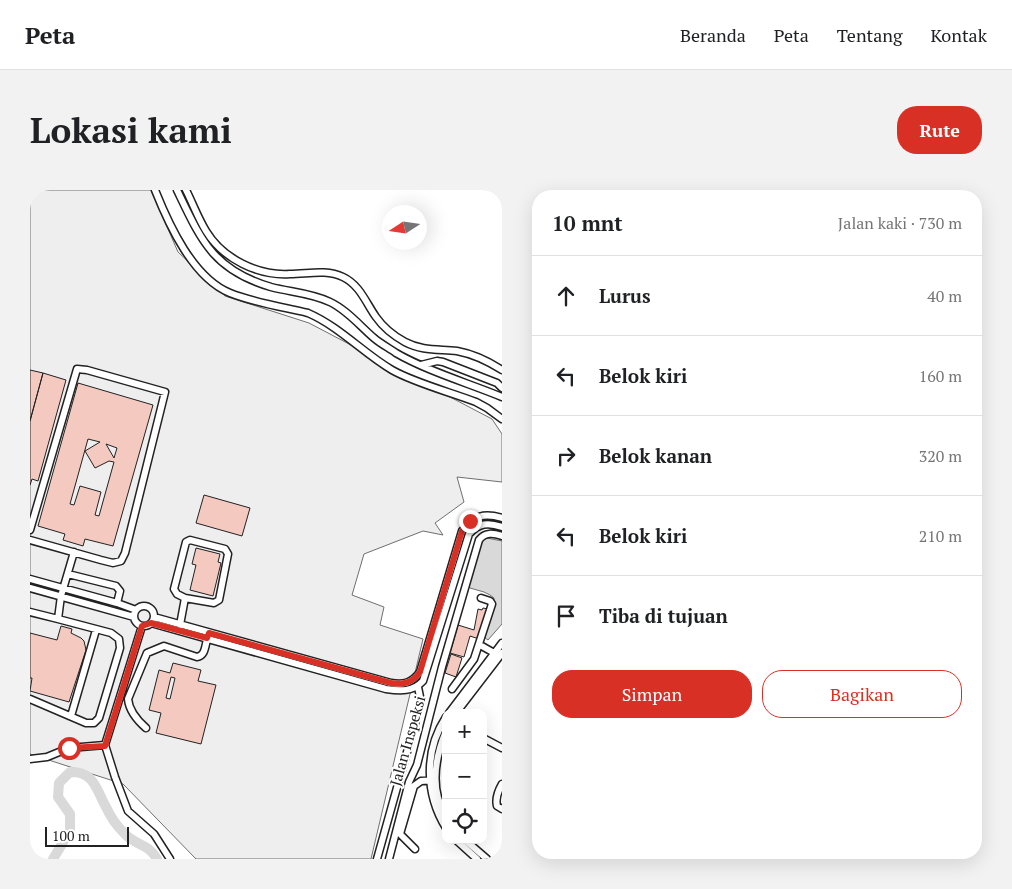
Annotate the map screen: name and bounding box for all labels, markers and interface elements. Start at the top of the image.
text: Peta [25,19,75,51]
text: Beranda [680,23,746,47]
text: Peta [774,23,809,47]
text: Tentang [837,23,903,47]
text: Kontak [931,23,987,47]
button: Rute [897,106,982,154]
text: Lokasi kami [30,107,232,153]
north arrow [382,205,427,250]
text: 10 mnt [552,209,623,237]
text: Jalan kaki · 730 m [838,212,962,234]
icon: ahead [552,282,580,310]
text: Lurus [599,283,651,308]
text: 40 m [927,285,962,307]
icon: left [552,362,580,390]
text: Belok kiri [599,363,687,388]
text: 160 m [919,365,962,387]
icon: right [552,442,580,470]
text: Belok kanan [599,443,712,468]
text: 320 m [919,445,962,467]
route end [459,510,482,533]
icon: left [552,522,580,550]
text: Belok kiri [599,523,687,548]
text: 210 m [919,525,962,547]
icon: arrive [552,602,580,630]
text: Tiba di tujuan [599,603,728,628]
button: Simpan [552,670,752,718]
button: Bagikan [762,670,962,718]
street label: Jalan Inspeksi [385,693,429,788]
map controls [442,709,487,844]
button: + [442,709,487,754]
route start [58,737,81,760]
button: − [442,754,487,799]
button: locate [442,799,487,844]
scale bar [45,824,129,847]
text: 100 m [52,826,90,845]

